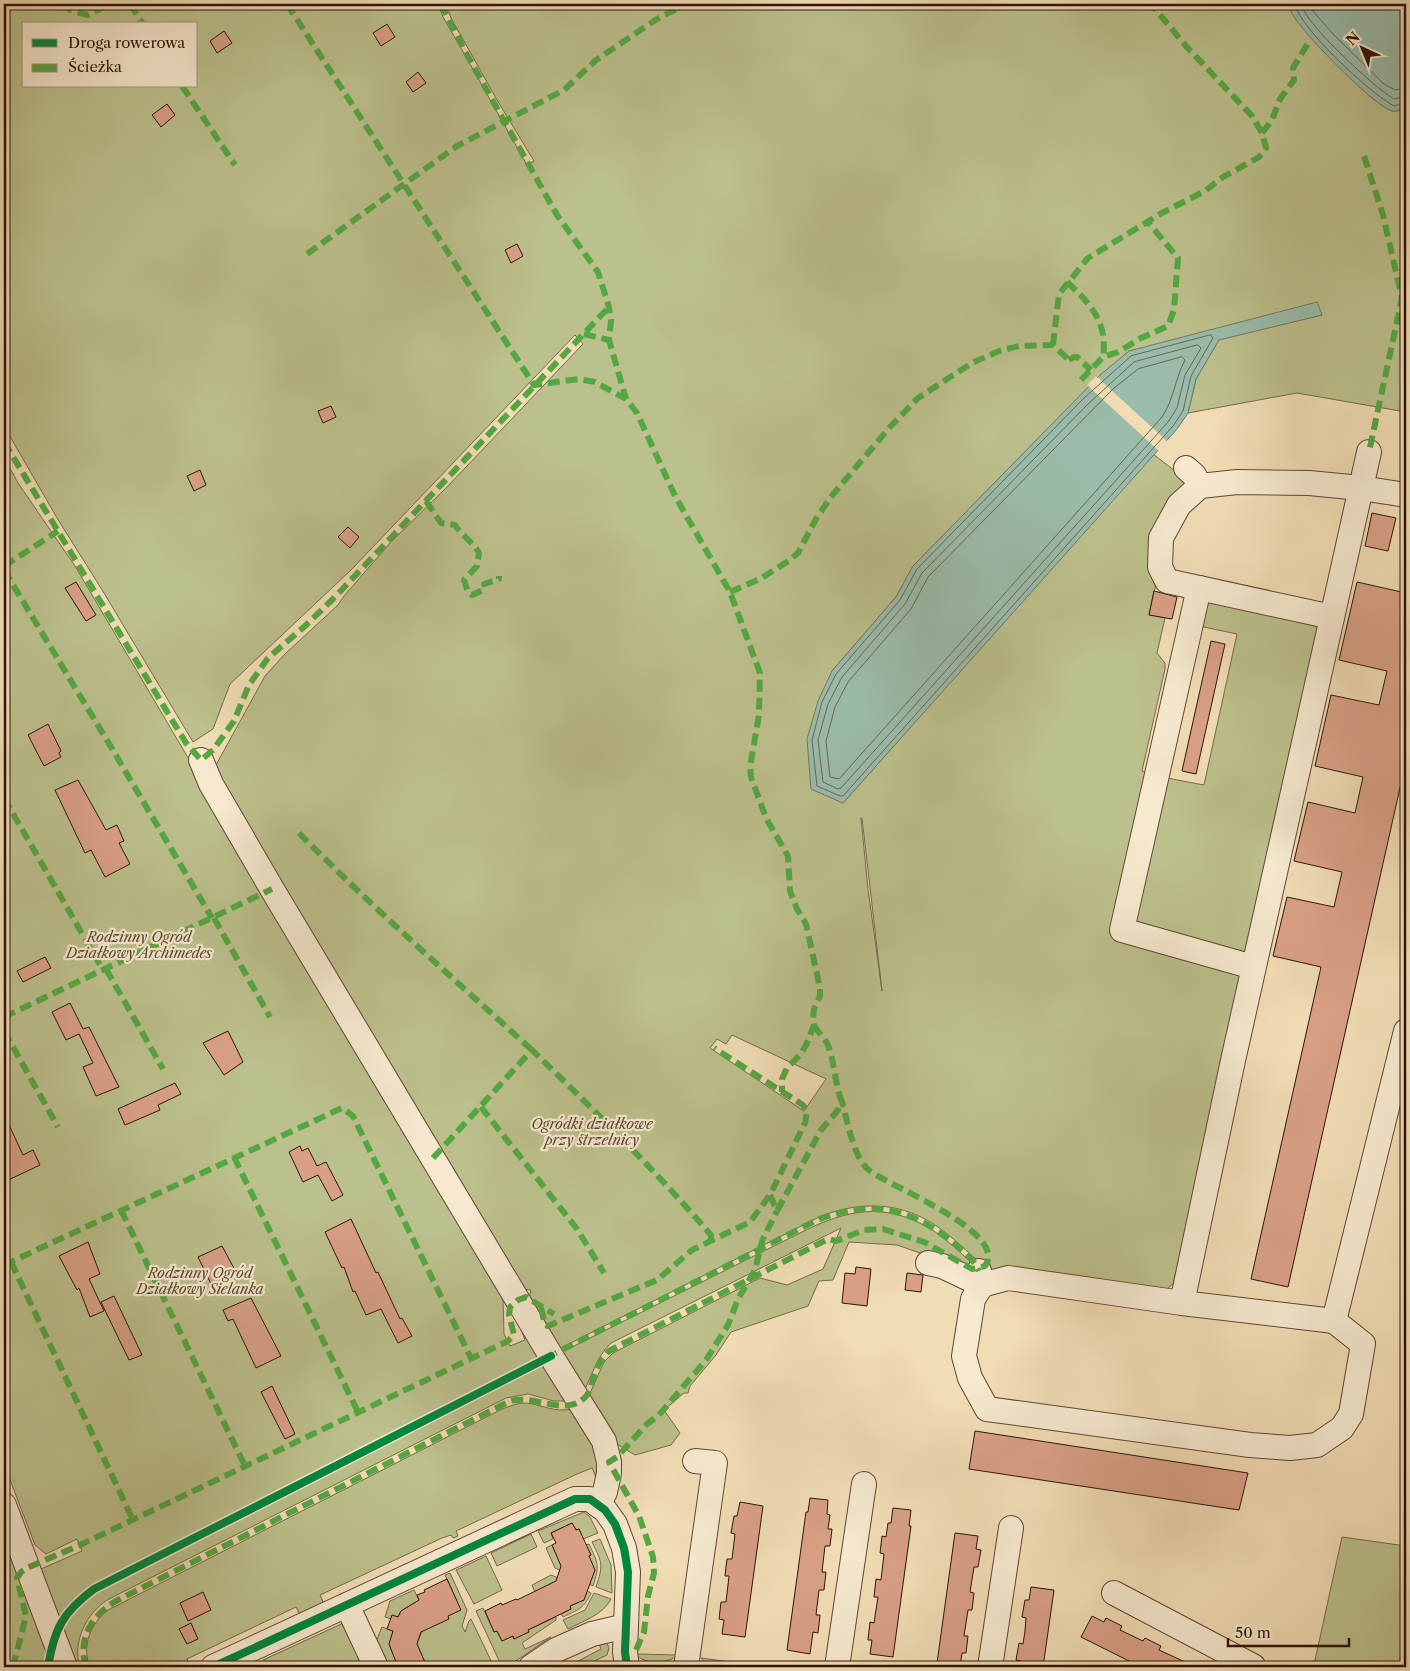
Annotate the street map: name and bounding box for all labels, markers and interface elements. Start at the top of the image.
legend [22,22,198,88]
north arrow [1338,22,1388,72]
text: N [1342,28,1364,49]
text: Droga rowerowa [68,33,185,52]
text: Ścieżka [68,57,122,76]
park label: Rodzinny Ogród Działkowy Archimedes [65,928,213,962]
park label: Ogródki działkowe przy strzelnicy [531,1115,654,1149]
park label: Rodzinny Ogród Działkowy Sielanka [135,1264,264,1298]
scale bar [1228,1616,1349,1648]
text: 50 m [1235,1623,1271,1642]

